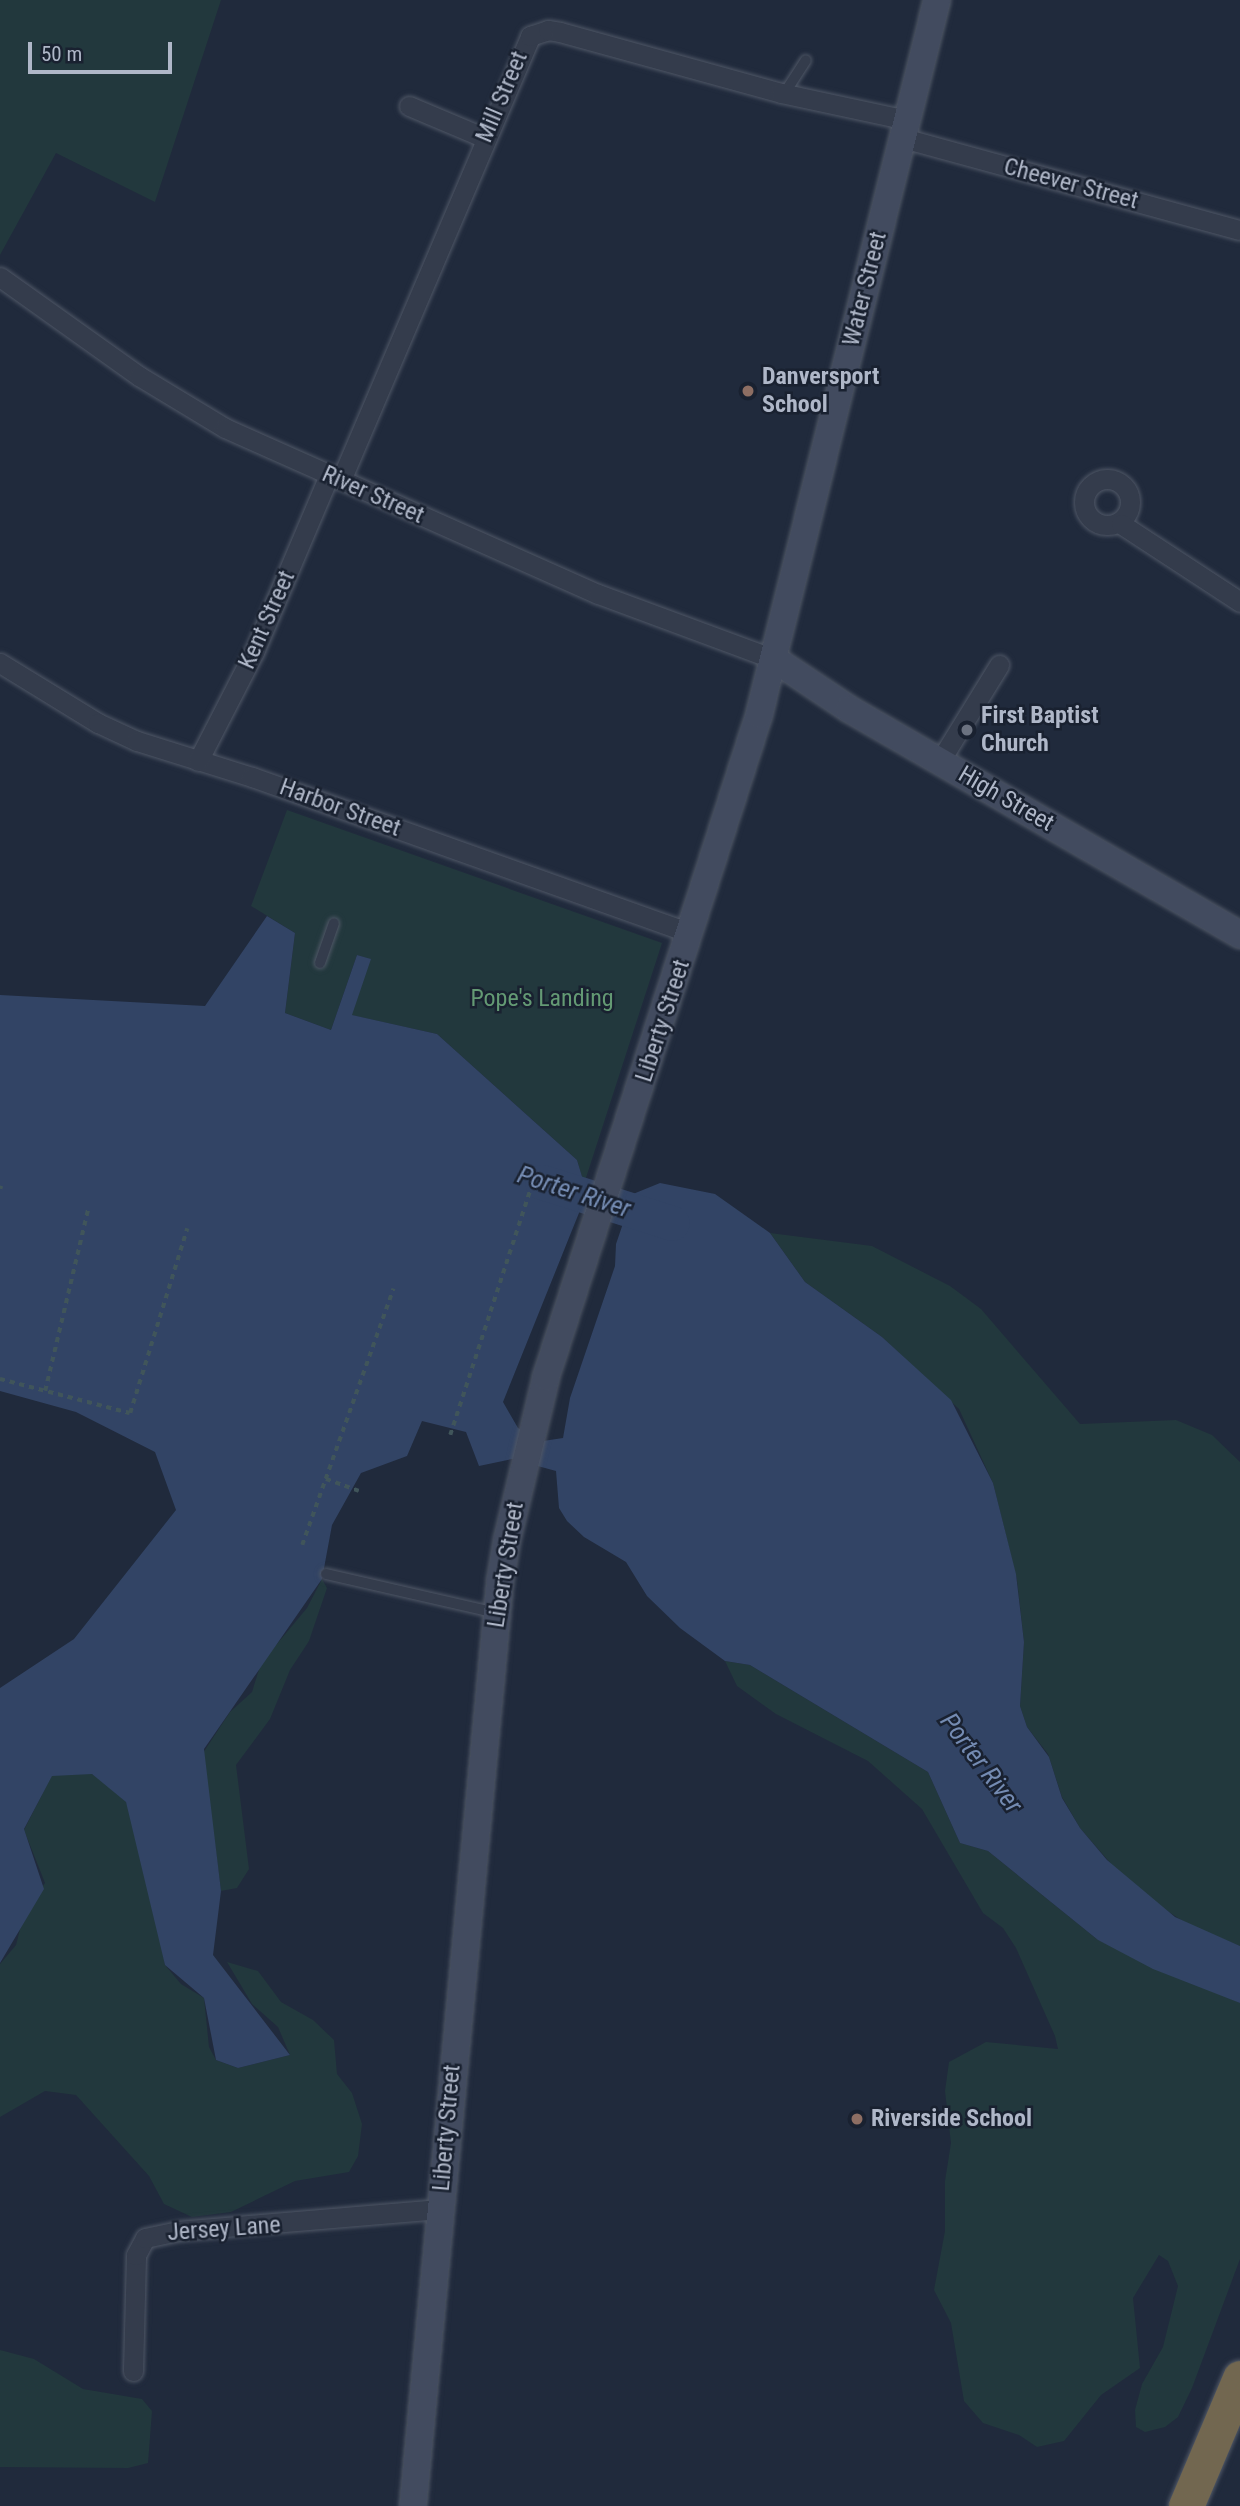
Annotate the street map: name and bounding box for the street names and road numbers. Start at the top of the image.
street label: Mill Street [470,47,534,147]
street label: Cheever Street [1001,152,1141,216]
street label: Water Street [837,229,893,349]
street label: River Street [318,460,428,530]
street label: Kent Street [233,566,301,674]
street label: High Street [953,760,1059,838]
street label: Harbor Street [276,773,404,843]
street label: Liberty Street [630,956,696,1086]
street label: Liberty Street [482,1500,530,1630]
street label: Liberty Street [427,2064,467,2192]
street label: Jersey Lane [166,2211,282,2247]

